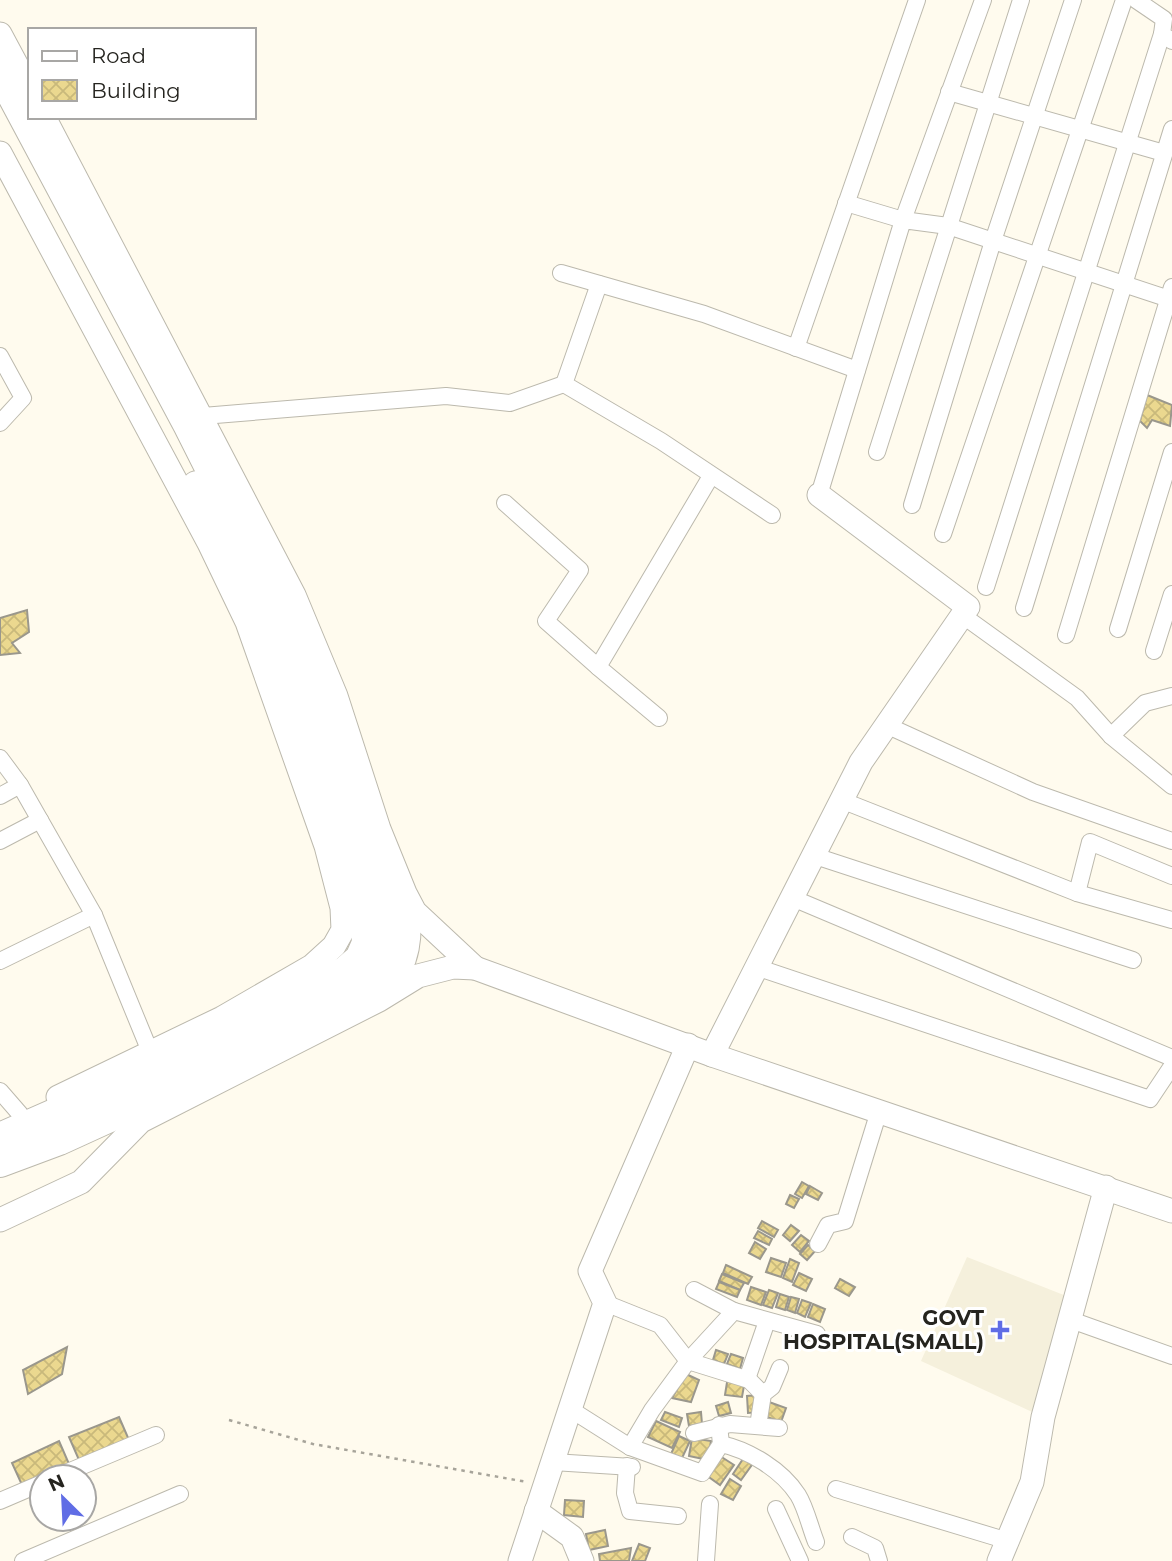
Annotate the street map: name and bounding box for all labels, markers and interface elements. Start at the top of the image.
legend [28,28,256,119]
text: Road [91,43,146,68]
text: Building [91,78,181,103]
place label: GOVT HOSPITAL(SMALL) [783,1305,984,1354]
marker: GOVT HOSPITAL(SMALL) [990,1320,1010,1340]
north arrow [28,1463,98,1533]
text: N [45,1469,68,1497]

